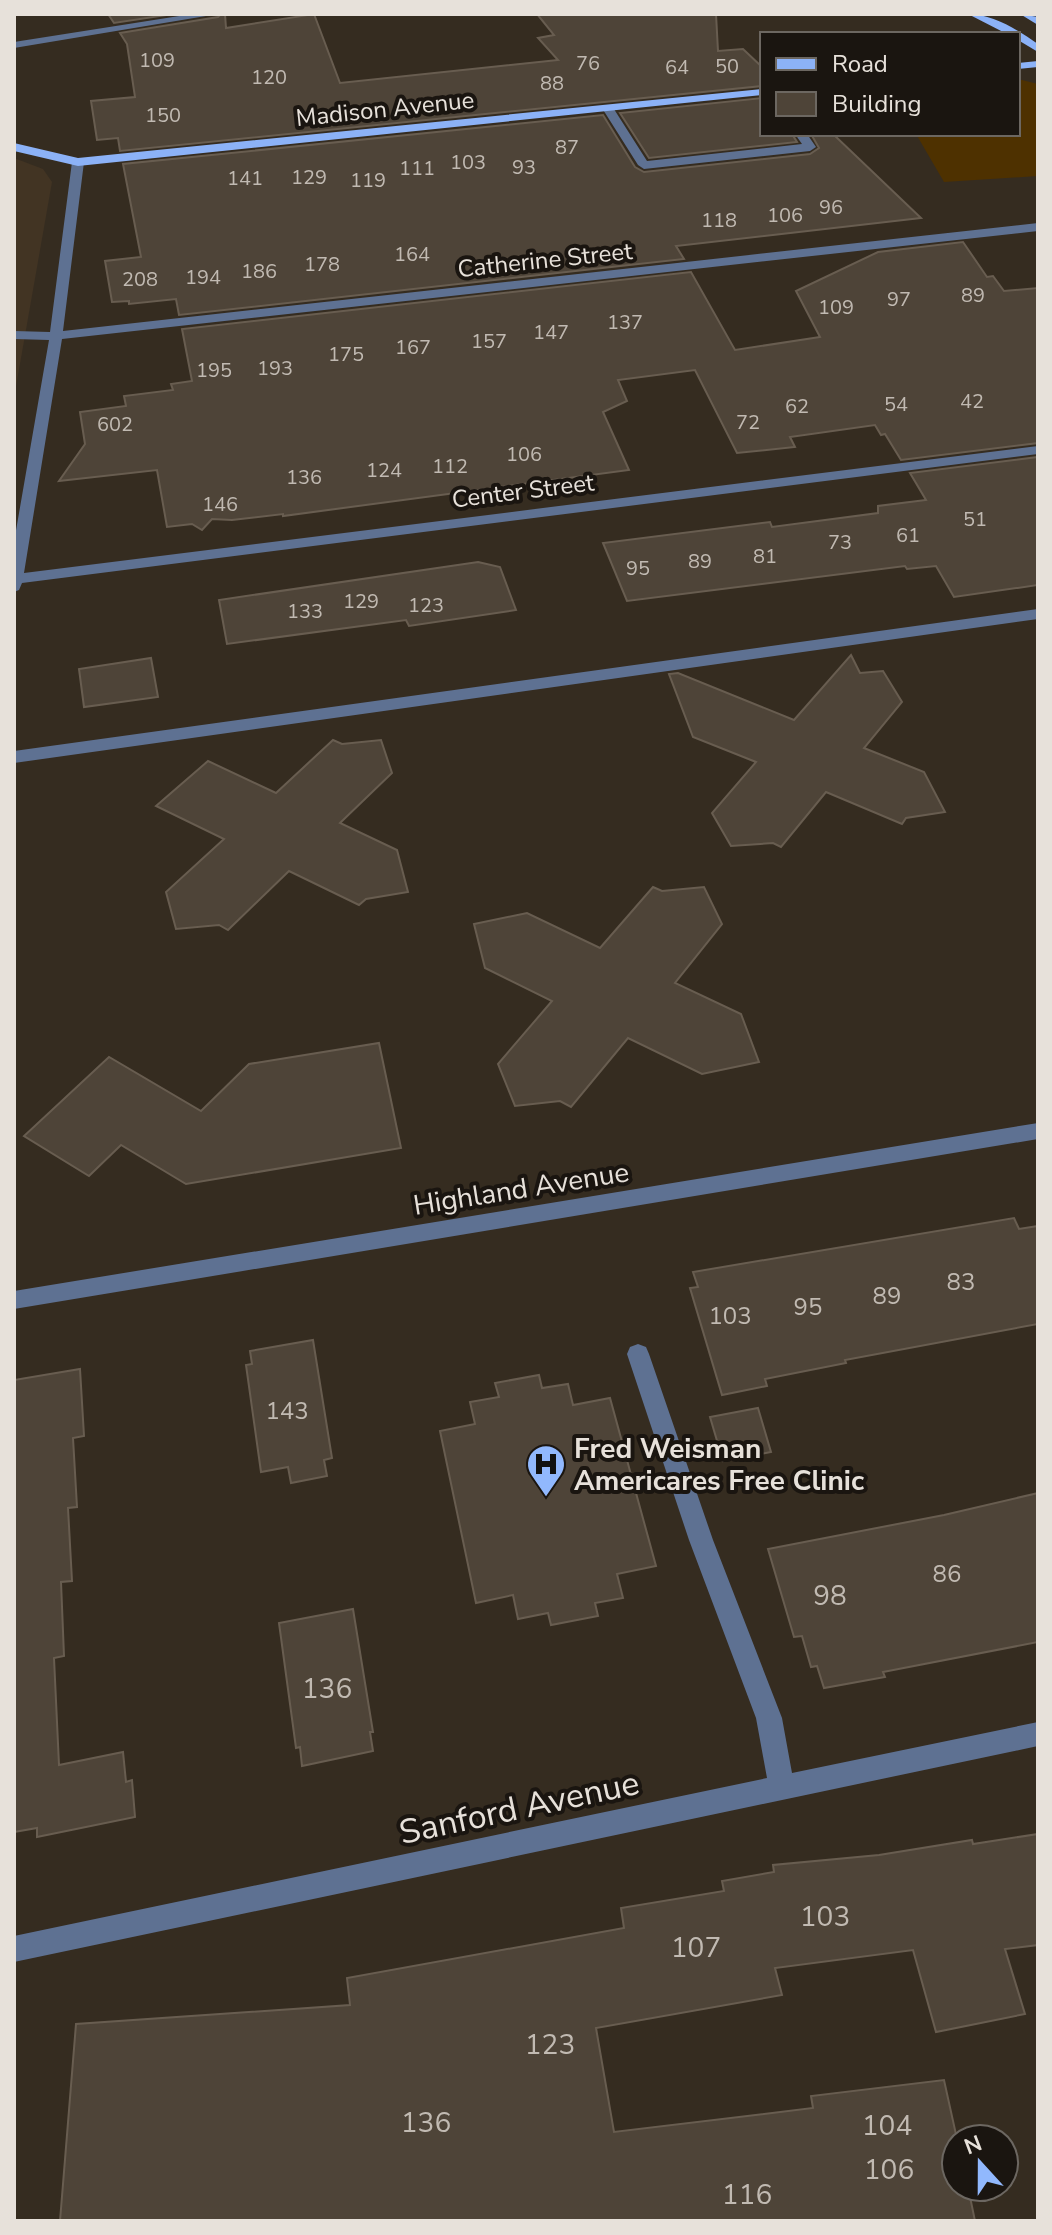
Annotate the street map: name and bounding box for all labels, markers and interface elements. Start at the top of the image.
legend [760,32,1020,136]
house number: 109 [139,47,175,74]
text: Road [832,48,888,80]
house number: 76 [576,50,600,77]
house number: 50 [715,53,739,80]
house number: 64 [665,54,689,81]
house number: 120 [251,64,287,91]
house number: 88 [540,70,564,97]
street label: Madison Avenue [294,84,476,134]
text: Building [832,88,922,120]
house number: 150 [145,102,181,129]
house number: 87 [555,134,579,161]
house number: 103 [450,149,486,176]
house number: 93 [512,154,536,181]
house number: 111 [399,155,435,182]
house number: 129 [291,164,327,191]
house number: 141 [227,165,263,192]
house number: 119 [350,167,386,194]
house number: 96 [819,194,843,221]
house number: 106 [767,202,803,229]
house number: 118 [701,207,737,234]
street label: Catherine Street [456,235,635,285]
house number: 164 [394,241,430,268]
house number: 178 [304,251,340,278]
house number: 186 [241,258,277,285]
house number: 194 [185,264,221,291]
house number: 208 [122,266,158,293]
house number: 89 [961,282,985,309]
house number: 97 [887,286,911,313]
house number: 109 [818,294,854,321]
house number: 137 [607,309,643,336]
house number: 147 [533,319,569,346]
house number: 157 [471,328,507,355]
house number: 167 [395,334,431,361]
house number: 175 [328,341,364,368]
house number: 193 [257,355,293,382]
house number: 195 [196,357,232,384]
house number: 42 [960,388,984,415]
house number: 54 [884,391,908,418]
house number: 62 [785,393,809,420]
house number: 72 [736,409,760,436]
house number: 602 [97,411,133,438]
house number: 106 [506,441,542,468]
house number: 112 [432,453,468,480]
house number: 124 [366,457,402,484]
house number: 136 [286,464,322,491]
street label: Center Street [450,466,597,516]
house number: 146 [202,491,238,518]
house number: 51 [963,506,987,533]
house number: 61 [896,522,920,549]
house number: 73 [828,529,852,556]
house number: 81 [753,543,777,570]
house number: 89 [688,548,712,575]
house number: 95 [626,555,650,582]
house number: 129 [343,588,379,615]
house number: 123 [408,592,444,619]
house number: 133 [287,598,323,625]
street label: Highland Avenue [411,1153,632,1225]
house number: 83 [947,1266,975,1298]
house number: 89 [873,1280,901,1312]
house number: 95 [794,1291,822,1323]
house number: 103 [708,1300,752,1332]
house number: 143 [265,1395,309,1427]
place label: Fred Weisman Americares Free Clinic [574,1430,864,1500]
hospital icon: Fred Weisman Americares Free Clinic [525,1443,567,1498]
house number: 86 [933,1558,961,1590]
house number: 98 [813,1577,847,1615]
house number: 136 [302,1670,352,1708]
street label: Sanford Avenue [395,1760,643,1856]
house number: 103 [800,1898,850,1936]
house number: 107 [671,1929,721,1967]
house number: 123 [525,2026,575,2064]
house number: 136 [401,2104,451,2142]
house number: 104 [862,2107,912,2145]
north arrow [940,2123,1020,2203]
text: N [960,2128,986,2162]
house number: 106 [864,2151,914,2189]
house number: 116 [722,2176,772,2214]

